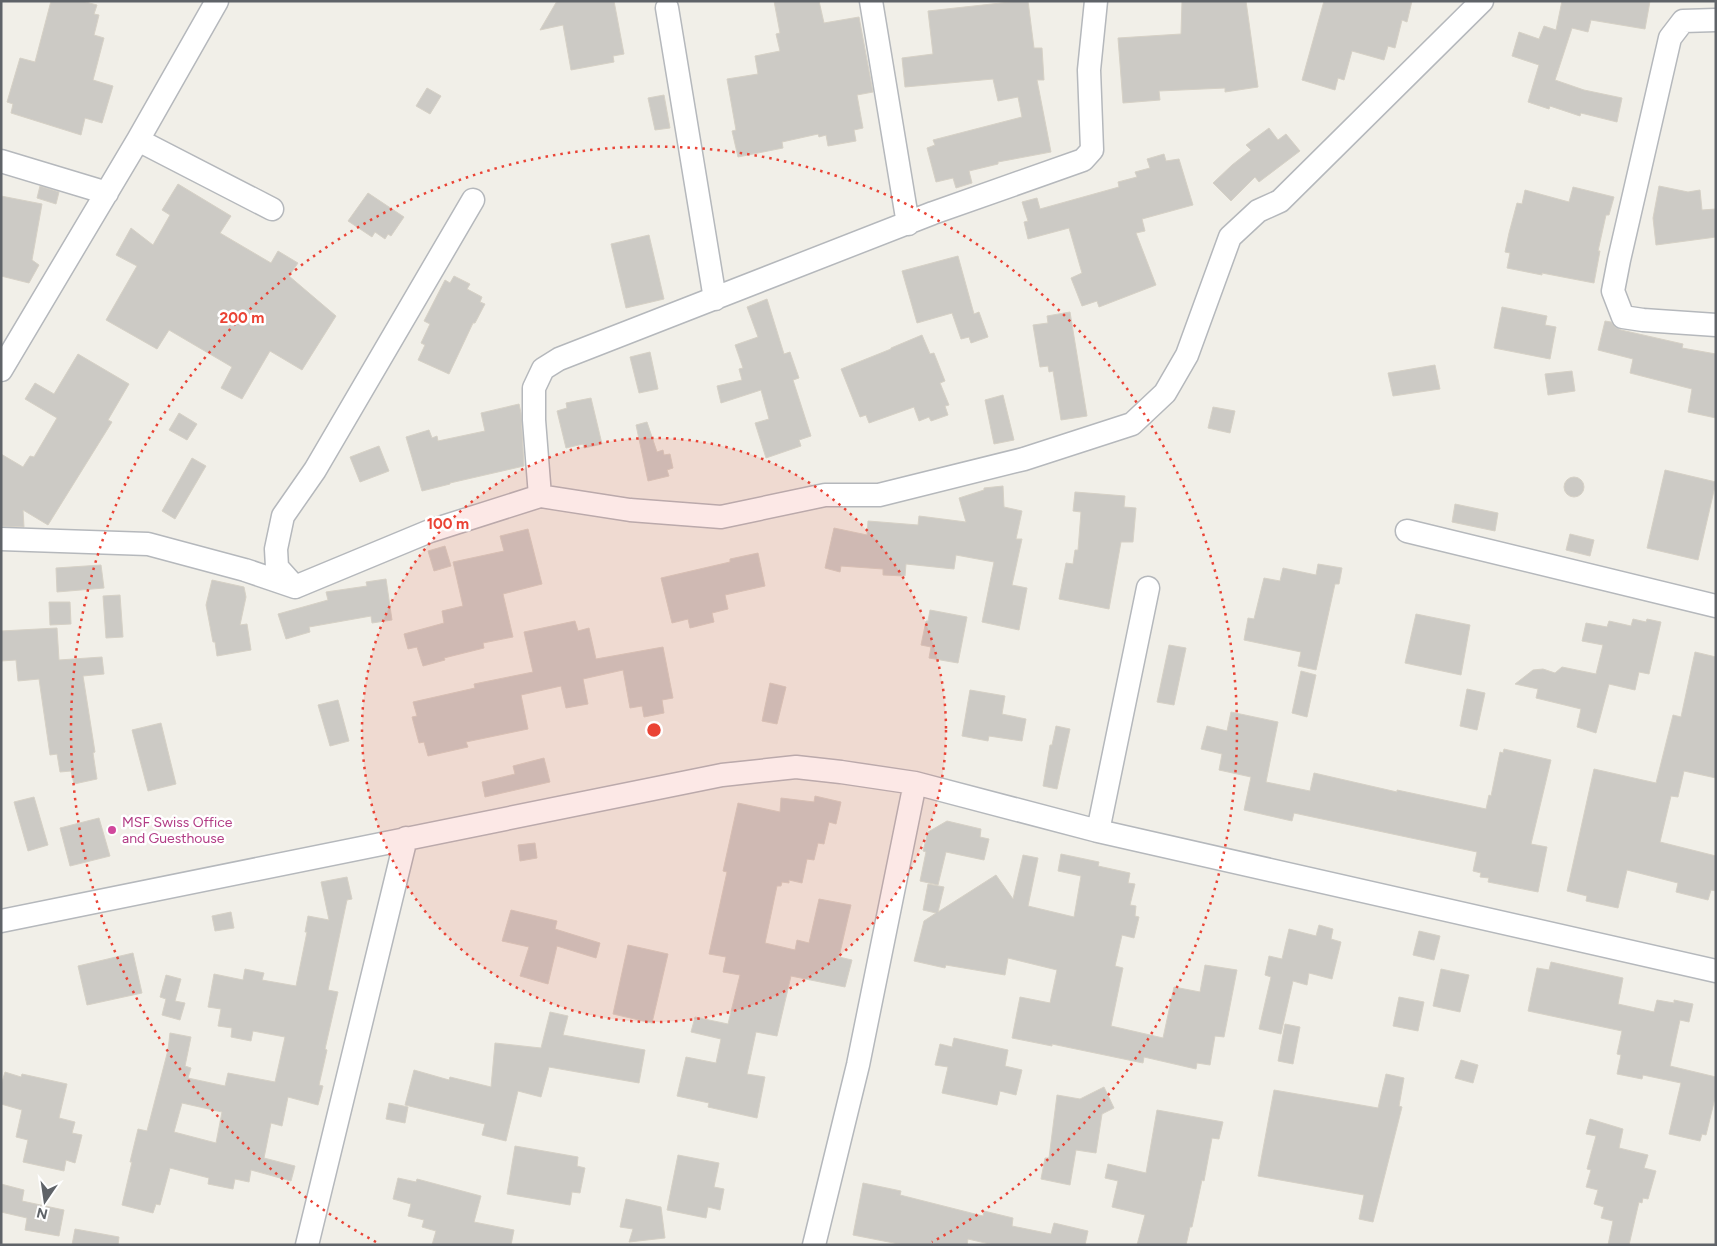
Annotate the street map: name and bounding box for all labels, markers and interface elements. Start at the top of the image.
text: 200 m [220,309,264,327]
text: 100 m [427,515,469,533]
centre of rings [645,721,663,739]
place label: MSF Swiss Office and Guesthouse [122,814,233,847]
marker: MSF Swiss Office and Guesthouse [106,824,118,836]
north arrow [20,1176,70,1226]
text: N [35,1204,49,1223]

